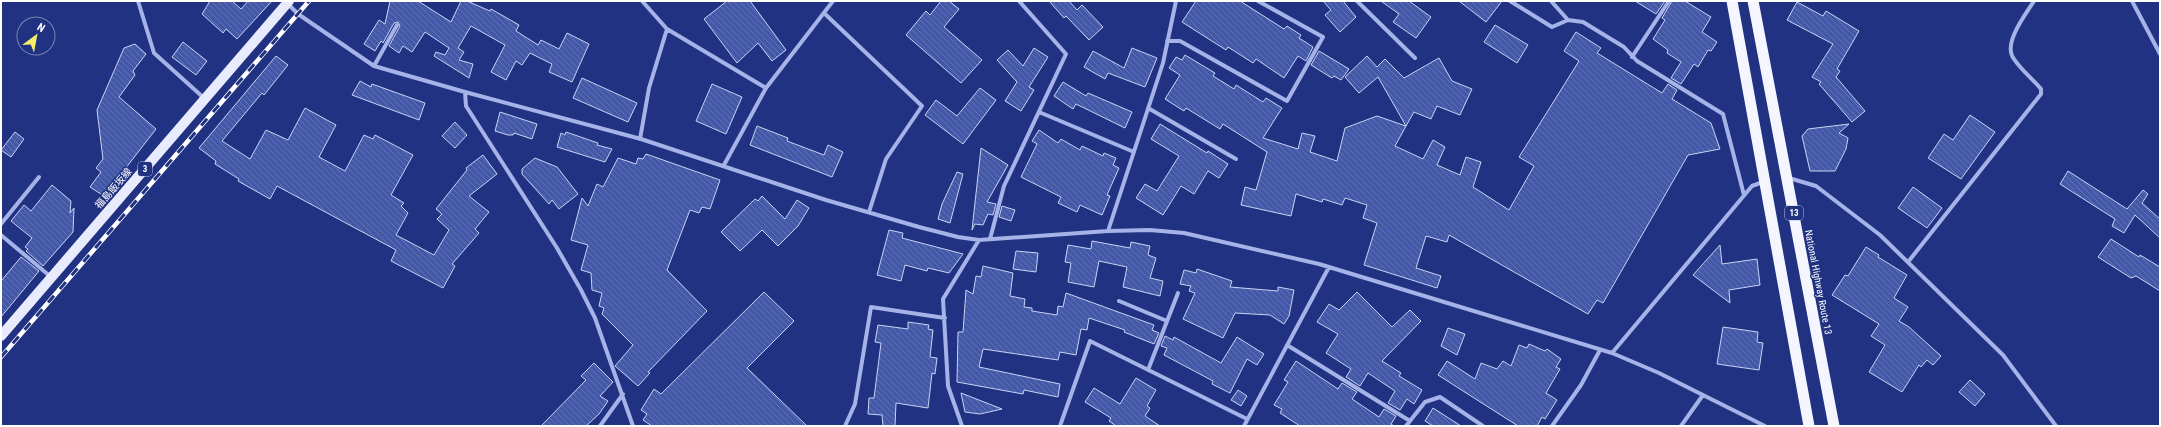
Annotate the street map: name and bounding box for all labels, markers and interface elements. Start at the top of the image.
north arrow [16,16,56,56]
text: N [35,21,48,35]
road number: 3 [138,162,152,176]
street label: 福島飯坂線 [93,166,134,211]
road number: 13 [1785,206,1803,220]
street label: National Highway Route 13 [1803,229,1834,335]

